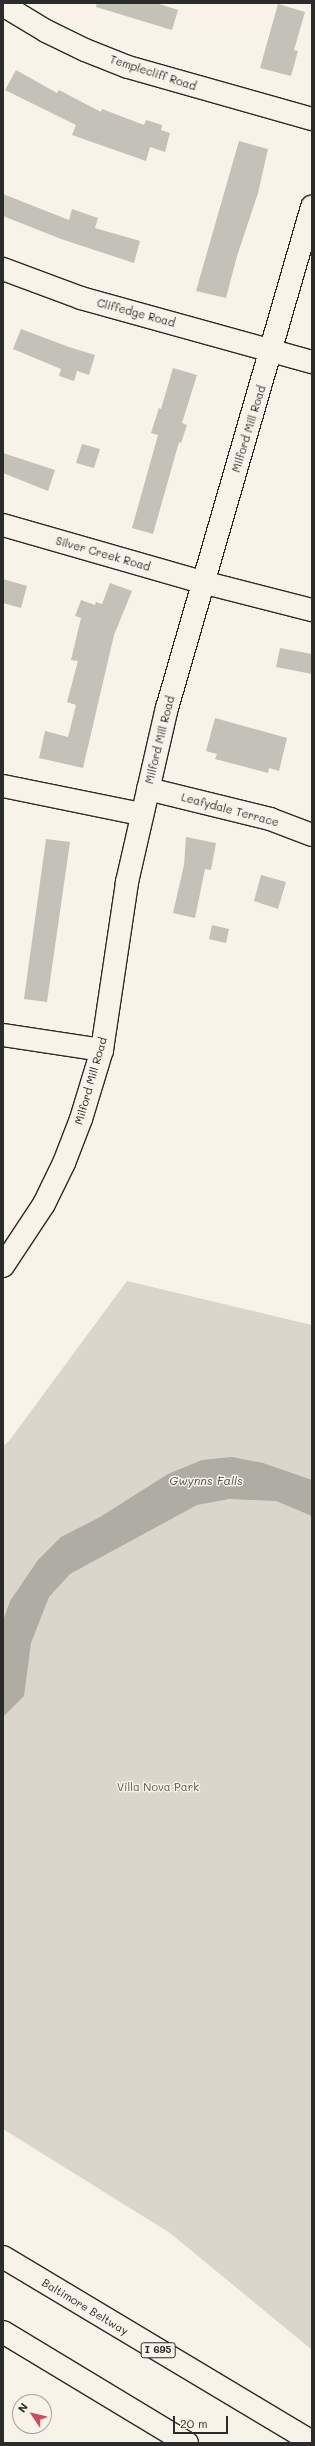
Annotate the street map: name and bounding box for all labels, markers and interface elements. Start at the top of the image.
street label: Templecliff Road [108,53,198,93]
street label: Cliffedge Road [95,296,177,330]
street label: Milford Mill Road [229,384,269,474]
street label: Silver Creek Road [54,534,152,574]
street label: Milford Mill Road [143,695,177,785]
street label: Leafydale Terrace [180,791,280,829]
street label: Milford Mill Road [72,1036,110,1126]
water label: Gwynns Falls [169,1474,243,1488]
park label: Villa Nova Park [117,1780,199,1794]
street label: Baltimore Beltway [40,2276,130,2338]
road number: I 695 [140,2342,176,2358]
north arrow [12,2394,52,2434]
text: N [14,2400,31,2415]
scale bar [175,2408,230,2434]
text: 20 m [180,2415,208,2431]

